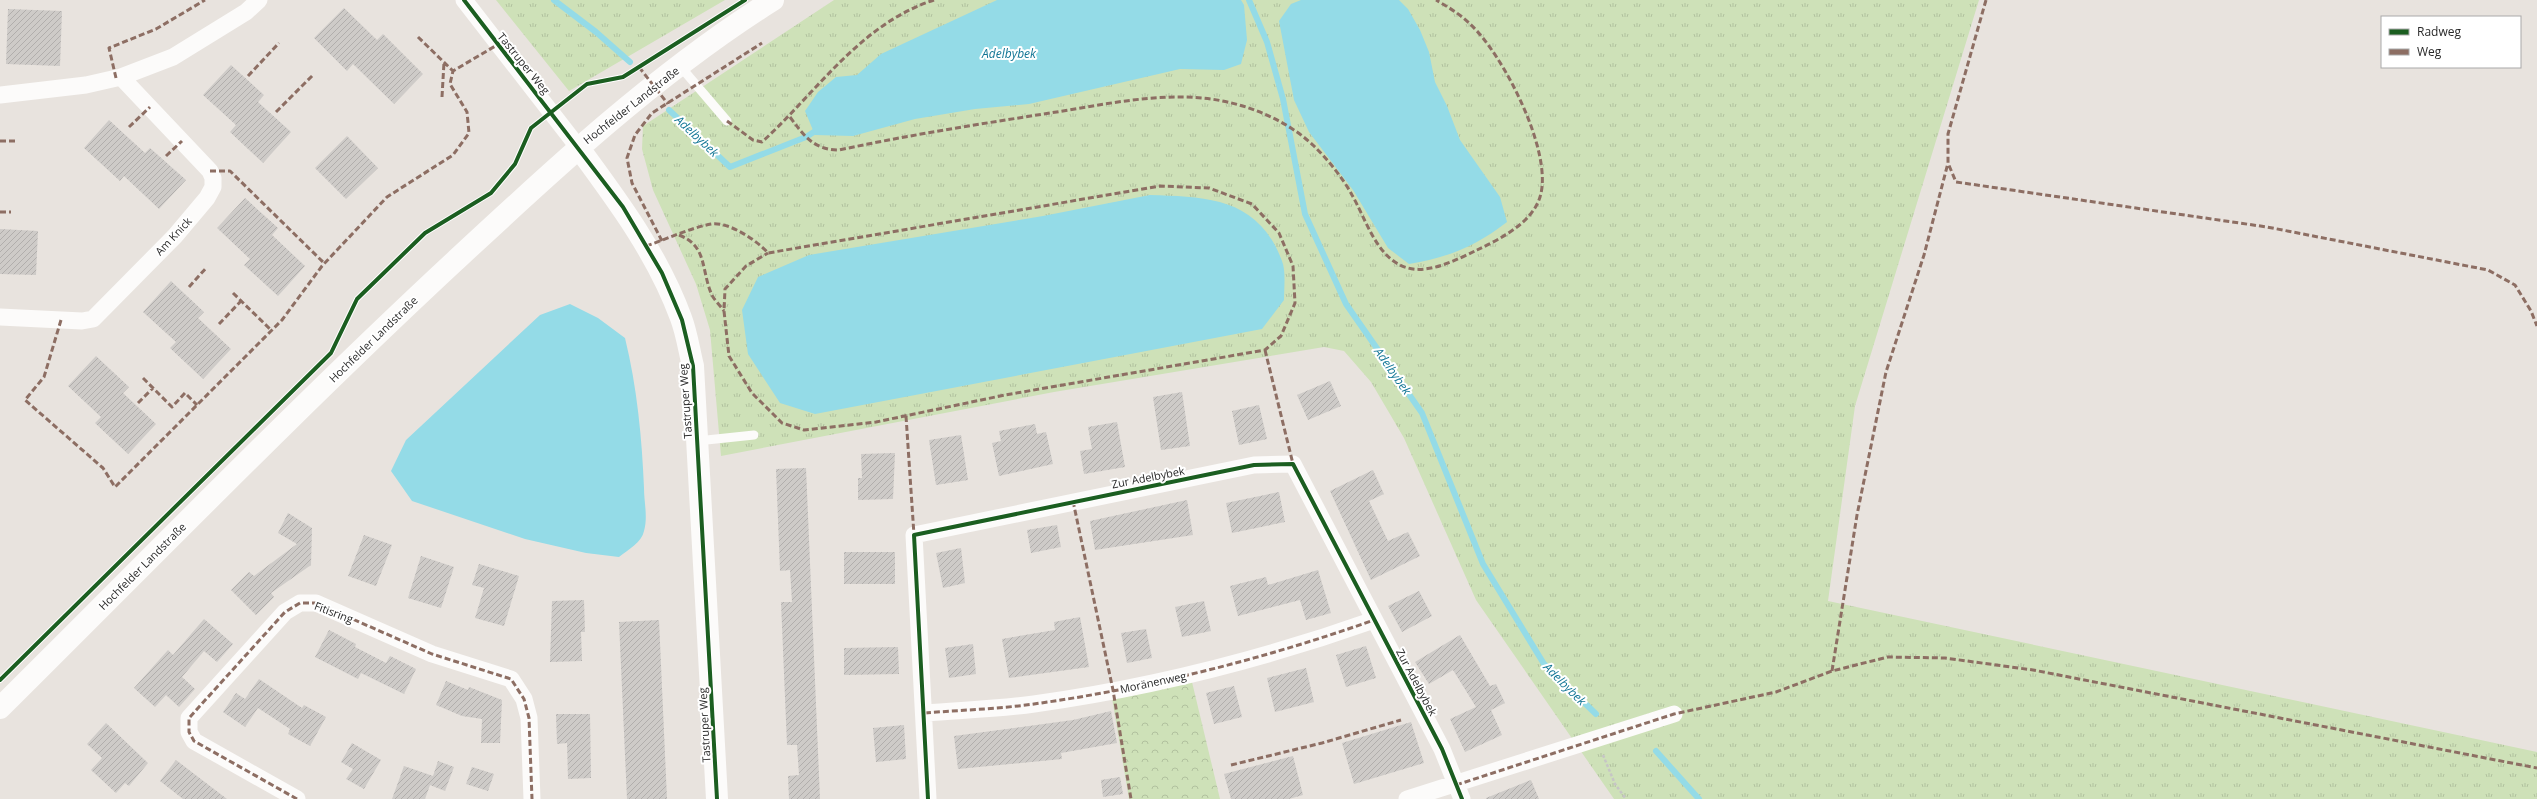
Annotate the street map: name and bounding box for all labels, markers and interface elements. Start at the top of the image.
legend [2381,16,2521,68]
text: Radweg [2417,23,2461,40]
street label: Tastruper Weg [495,29,553,97]
text: Weg [2417,43,2442,60]
water label: Adelbybek [981,45,1037,62]
street label: Hochfelder Landstraße [580,63,682,147]
water label: Adelbybek [671,111,723,161]
street label: Am Knick [151,213,195,258]
street label: Hochfelder Landstraße [325,293,421,385]
water label: Adelbybek [1370,343,1416,399]
street label: Tastruper Weg [675,363,695,439]
street label: Zur Adelbybek [1110,463,1186,491]
street label: Hochfelder Landstraße [95,519,189,613]
street label: Fitisring [312,598,356,626]
street label: Zur Adelbybek [1393,646,1441,718]
water label: Adelbybek [1539,658,1591,710]
street label: Moränenweg [1118,668,1188,696]
street label: Tastruper Weg [695,687,713,763]

